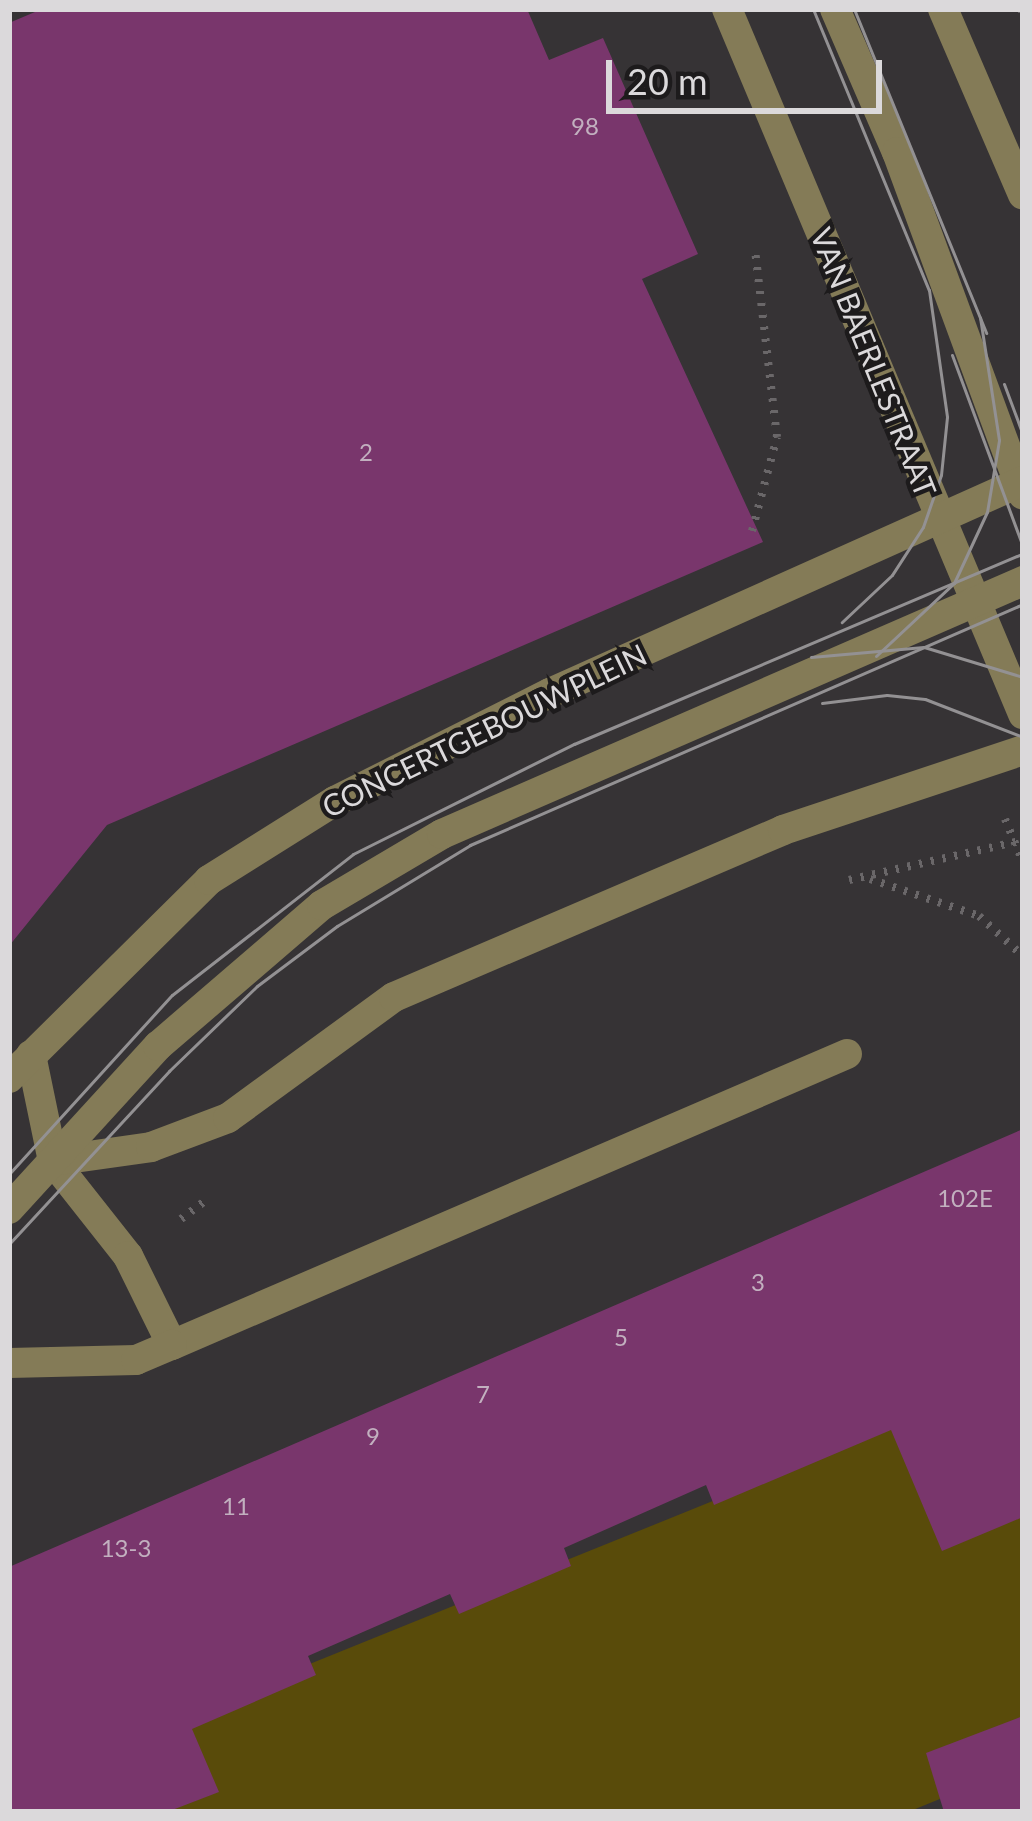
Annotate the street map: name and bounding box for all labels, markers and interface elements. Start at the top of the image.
scale bar [612,36,888,110]
text: 20 m [627,59,708,103]
house number: 98 [571,112,599,140]
street label: VAN BAERLESTRAAT [804,222,944,502]
house number: 2 [359,438,373,466]
street label: CONCERTGEBOUWPLEIN [316,636,652,824]
house number: 102E [937,1184,993,1212]
house number: 3 [751,1268,765,1296]
house number: 5 [614,1323,628,1351]
house number: 7 [476,1380,490,1408]
house number: 9 [366,1422,380,1450]
house number: 11 [222,1492,250,1520]
house number: 13-3 [101,1534,151,1562]

